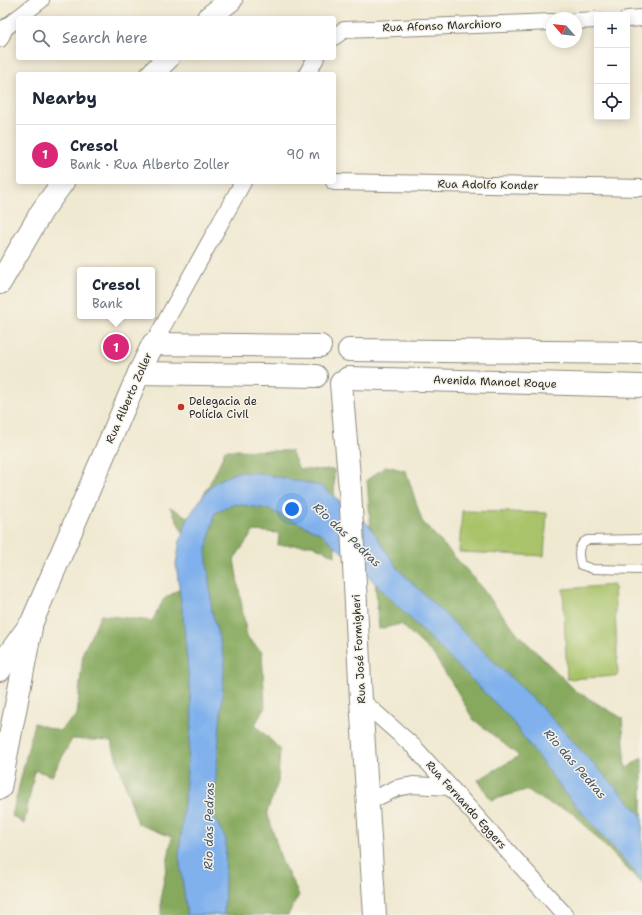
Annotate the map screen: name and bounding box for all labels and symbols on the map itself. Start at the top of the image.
north arrow [546,12,582,48]
street label: Rua Afonso Marchioro [382,16,502,36]
street label: Rua Adolfo Konder [437,177,539,193]
pin: 1 [103,332,129,362]
street label: Rua Alberto Zoller [102,350,156,446]
street label: Avenida Manoel Roque [433,372,557,392]
place label: Delegacia de Polícia Civil [189,394,257,422]
marker: Delegacia de Polícia Civil [176,402,186,412]
your location [282,499,302,519]
water label: Rio das Pedras [309,499,385,571]
street label: Rua José Formigheri [349,594,369,704]
water label: Rio das Pedras [540,726,610,802]
street label: Rua Fernando Eggers [422,758,510,852]
water label: Rio das Pedras [200,782,218,870]

